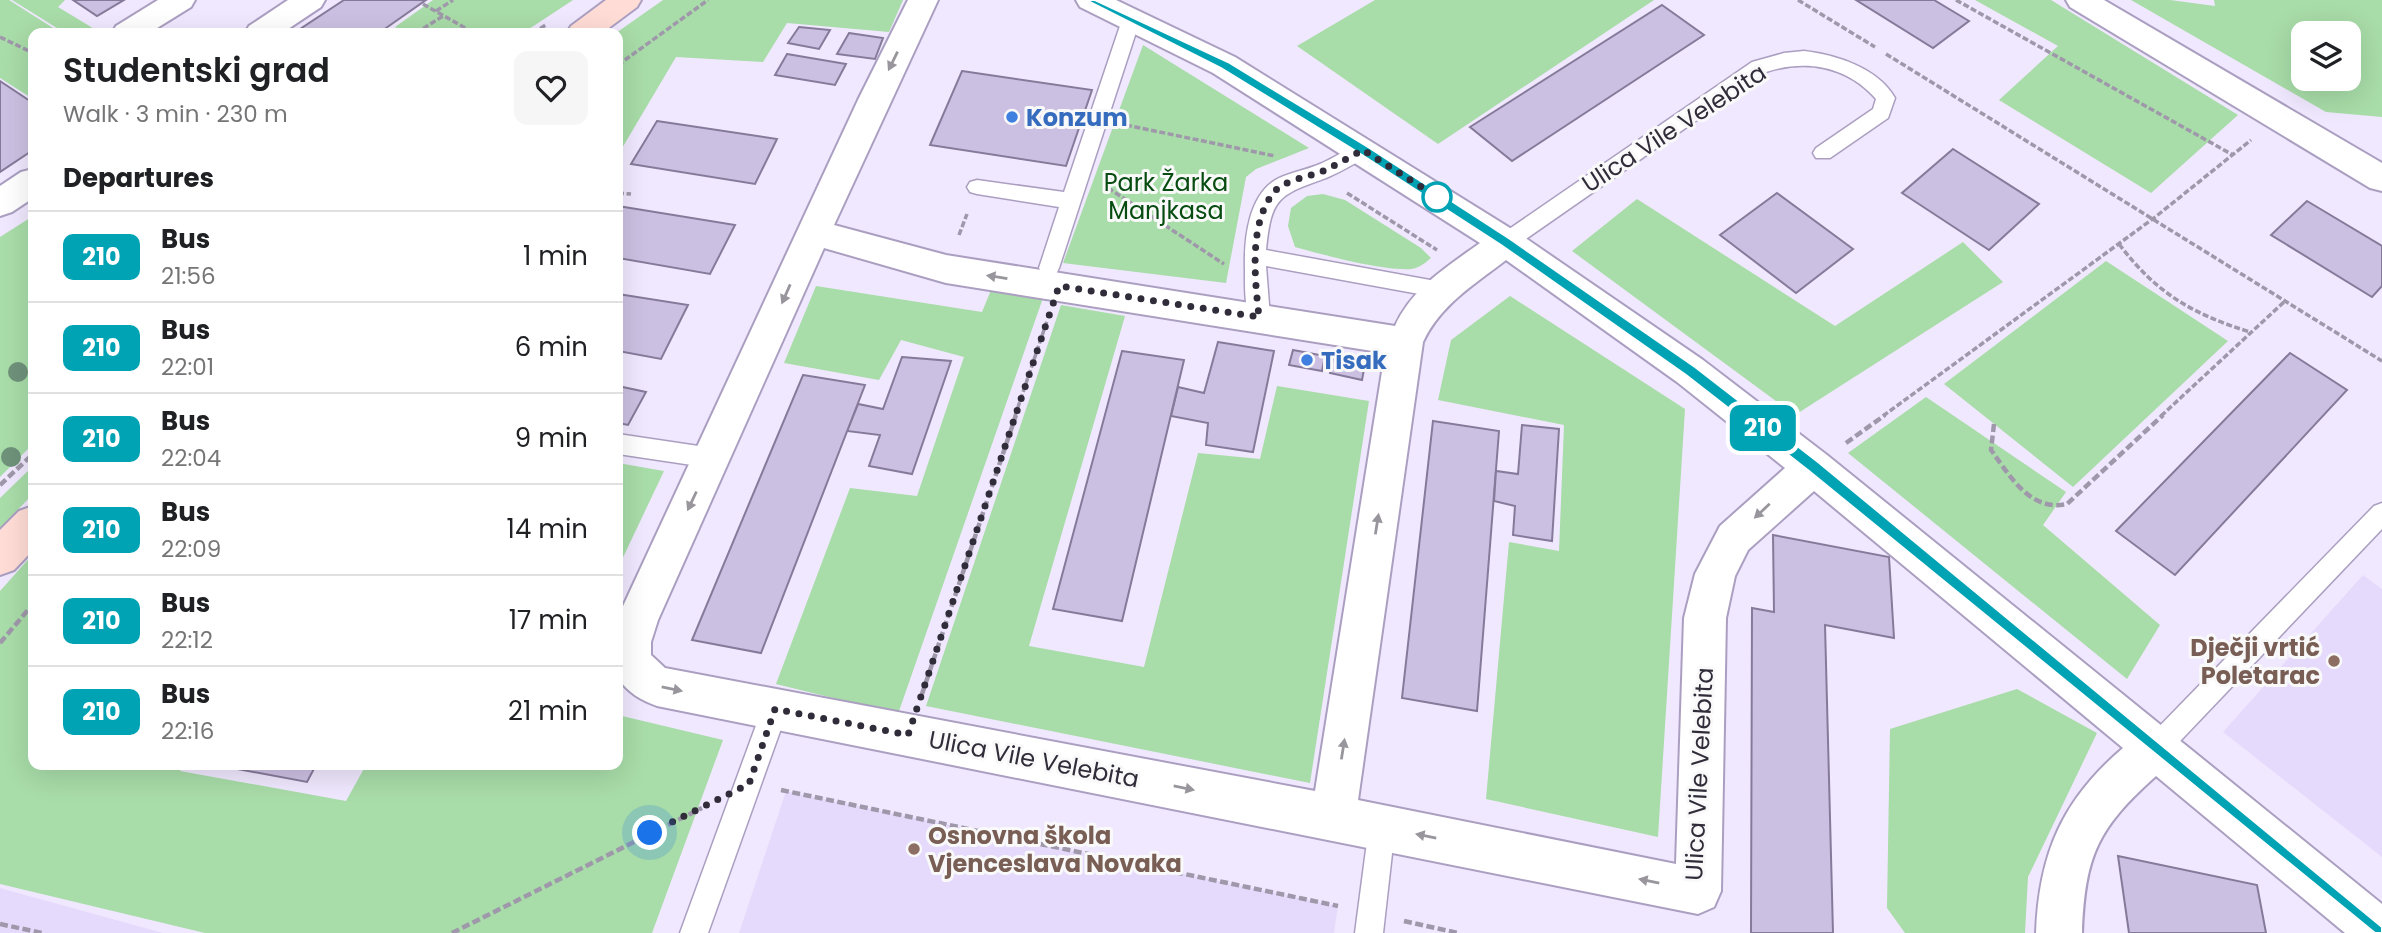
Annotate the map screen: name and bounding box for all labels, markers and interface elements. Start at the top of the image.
map controls [2291,21,2361,91]
button: layers [2291,21,2361,91]
text: Studentski grad [63,47,330,94]
button: heart [514,51,588,125]
one-way arrow [887,51,899,71]
street label: Ulica Vile Velebita [1575,56,1773,200]
text: Walk · 3 min · 230 m [63,98,288,130]
place label: Konzum [1026,101,1128,134]
marker: Konzum [1004,109,1020,125]
text: Departures [63,160,214,196]
park label: Park Žarka Manjkasa [1104,166,1228,227]
unlabelled marker [1422,182,1452,212]
text: Bus [161,221,210,257]
text: 1 min [523,238,588,274]
text: 210 [82,240,121,273]
text: 21:56 [161,260,216,292]
one-way arrow [986,271,1008,282]
one-way arrow [780,284,792,304]
text: Bus [161,312,210,348]
text: 6 min [515,329,588,365]
text: 210 [82,331,121,364]
place label: Tisak [1321,344,1387,377]
text: 22:01 [161,351,214,383]
marker: Tisak [1299,352,1315,368]
text: Bus [161,403,210,439]
line badge: 210 [1723,405,1803,451]
text: 210 [1744,411,1782,444]
text: 9 min [515,420,588,456]
text: 210 [82,422,121,455]
text: 22:04 [161,442,221,474]
one-way arrow [686,491,698,511]
text: Bus [161,494,210,530]
one-way arrow [1754,503,1771,519]
text: 14 min [507,511,588,547]
text: 210 [82,513,121,546]
one-way arrow [1372,513,1383,535]
text: 22:09 [161,533,221,565]
text: Bus [161,585,210,621]
text: 17 min [509,602,588,638]
text: 210 [82,604,121,637]
text: 22:12 [161,624,213,656]
place label: Dječji vrtić Poletarac [2190,631,2320,692]
marker: Dječji vrtić Poletarac [2326,653,2342,669]
street label: Ulica Vile Velebita [1677,667,1721,881]
text: Bus [161,676,210,712]
one-way arrow [661,684,683,695]
text: 21 min [508,693,588,729]
text: 210 [82,695,121,728]
text: 22:16 [161,715,214,747]
street label: Ulica Vile Velebita [926,722,1142,796]
one-way arrow [1338,738,1349,760]
one-way arrow [1173,783,1195,794]
your location [632,815,667,850]
place label: Osnovna škola Vjenceslava Novaka [928,819,1182,880]
one-way arrow [1415,830,1437,841]
marker: Osnovna škola Vjenceslava Novaka [906,841,922,857]
one-way arrow [1638,876,1660,887]

